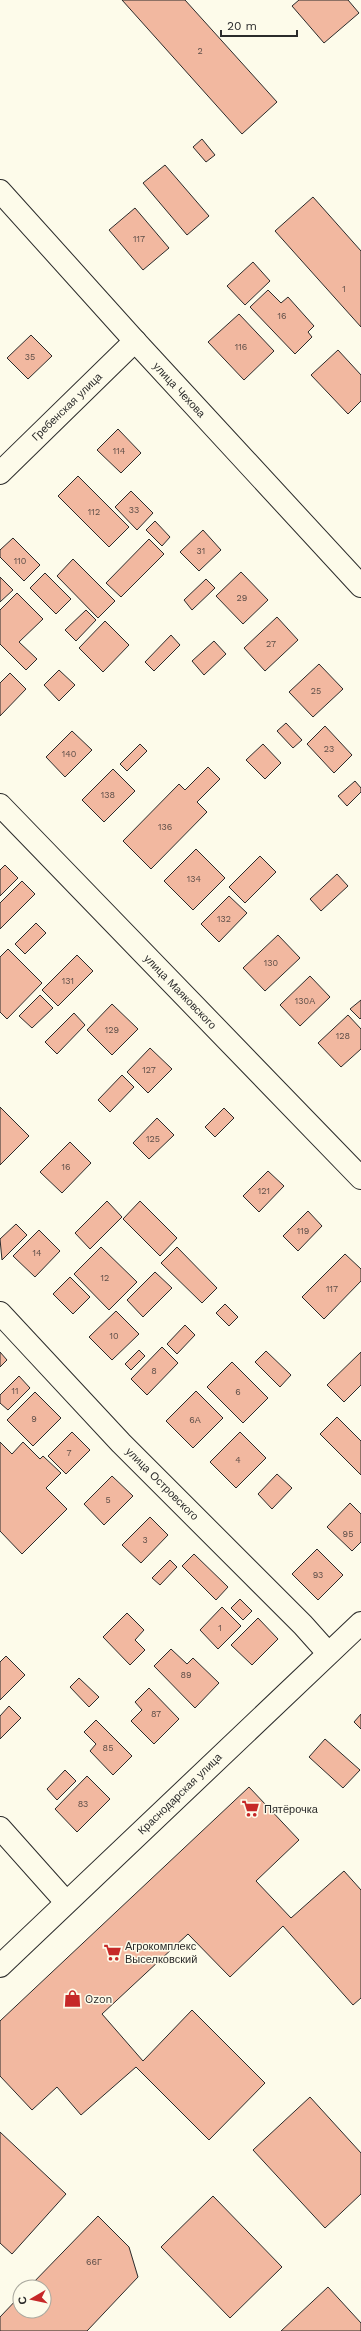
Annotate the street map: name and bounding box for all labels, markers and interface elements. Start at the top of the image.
scale bar [221,12,297,38]
text: 20 m [227,19,257,33]
house number: 2 [197,46,203,56]
house number: 117 [133,234,145,244]
house number: 1 [342,284,346,294]
house number: 16 [278,311,286,321]
house number: 116 [235,342,247,352]
house number: 35 [25,352,35,362]
street label: улица Чехова [150,360,208,421]
street label: Гребенская улица [29,370,105,444]
house number: 114 [113,446,126,456]
house number: 33 [129,505,139,515]
house number: 112 [88,507,100,517]
house number: 31 [197,546,205,556]
house number: 110 [14,556,27,566]
house number: 29 [237,593,247,603]
house number: 27 [266,639,276,649]
house number: 25 [311,686,321,696]
house number: 23 [324,744,334,754]
house number: 140 [62,749,77,759]
house number: 138 [101,790,115,800]
house number: 136 [158,822,172,832]
house number: 134 [187,874,202,884]
house number: 132 [217,914,231,924]
street label: улица Маяковского [141,952,219,1032]
house number: 130 [264,958,279,968]
house number: 131 [62,976,74,986]
house number: 130А [295,996,315,1006]
house number: 129 [105,1025,119,1035]
house number: 128 [336,1031,350,1041]
house number: 127 [142,1065,156,1075]
house number: 125 [146,1134,160,1144]
house number: 16 [62,1162,70,1172]
house number: 121 [258,1186,270,1196]
house number: 119 [297,1226,309,1236]
house number: 14 [32,1248,42,1258]
house number: 12 [101,1273,109,1283]
house number: 117 [326,1284,338,1294]
house number: 10 [109,1331,119,1341]
house number: 8 [151,1366,157,1376]
house number: 11 [11,1386,19,1396]
house number: 6 [235,1387,241,1397]
house number: 9 [31,1414,37,1424]
house number: 6А [189,1415,201,1425]
street label: улица Островского [123,1445,201,1523]
house number: 7 [66,1448,72,1458]
house number: 4 [235,1455,241,1465]
house number: 5 [105,1495,111,1505]
house number: 95 [343,1529,353,1539]
house number: 3 [142,1535,148,1545]
house number: 93 [313,1570,323,1580]
house number: 1 [218,1623,222,1633]
house number: 89 [180,1670,192,1680]
house number: 87 [151,1709,161,1719]
house number: 85 [103,1743,113,1753]
street label: Краснодарская улица [135,1750,225,1837]
house number: 83 [78,1799,88,1809]
supermarket icon: Пятёрочка [241,1799,261,1819]
place label: Пятёрочка [264,1803,319,1816]
place label: Агрокомплекс Выселковский [125,1940,197,1966]
supermarket icon: Агрокомплекс Выселковский [102,1942,122,1962]
shop icon: Ozon [62,1989,82,2009]
place label: Ozon [85,1993,112,2006]
house number: 66Г [86,2257,102,2267]
north arrow [12,2279,52,2319]
text: С [16,2295,30,2305]

